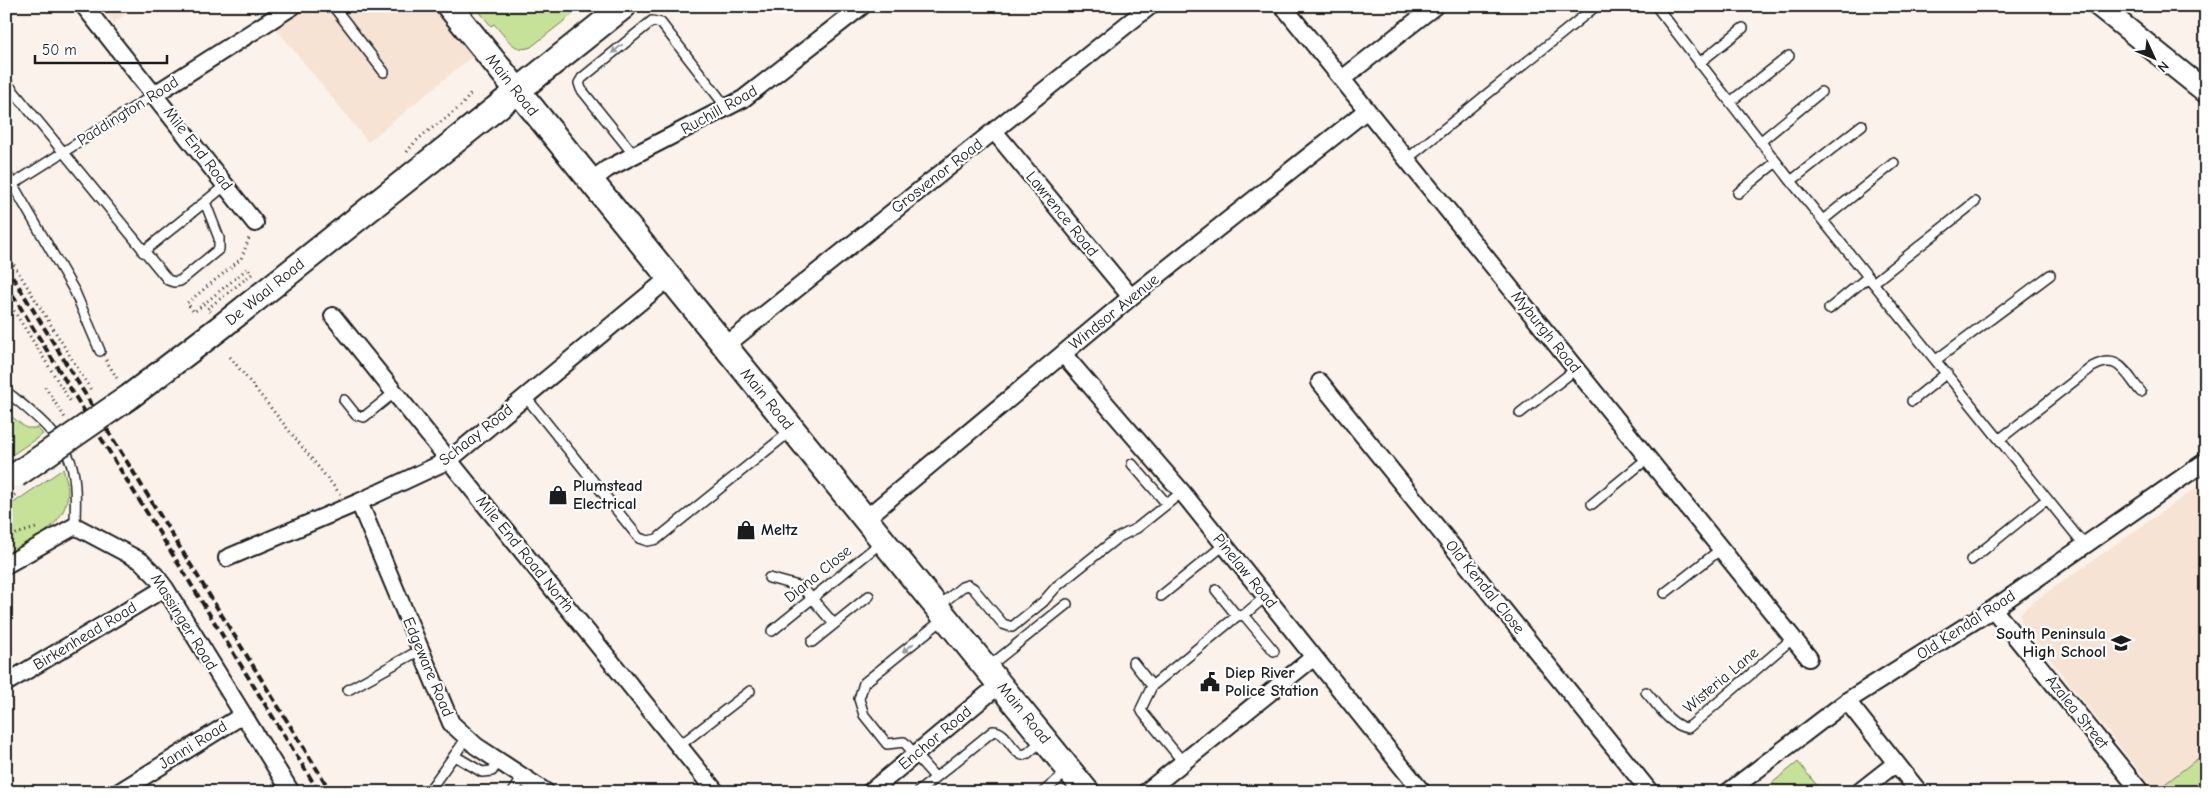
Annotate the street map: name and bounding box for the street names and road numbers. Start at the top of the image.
street label: Main Road [482,50,542,120]
street label: Paddington Road [74,73,182,149]
street label: Ruchill Road [678,82,760,138]
street label: Mile End Road [160,104,236,194]
street label: Grosvenor Road [888,135,986,217]
street label: Lawrence Road [1022,168,1102,260]
street label: De Waal Road [222,255,308,329]
street label: Windsor Avenue [1065,270,1163,354]
street label: Myburgh Road [1508,287,1584,377]
street label: Main Road [737,365,797,433]
street label: Schaay Road [436,401,516,469]
street label: Mile End Road North [473,492,577,616]
street label: Pinelaw Road [1209,530,1281,612]
street label: Old Kendal Close [1442,537,1528,637]
street label: Diana Close [781,542,855,606]
street label: Massinger Road [147,571,221,673]
street label: Old Kendal Road [1913,587,2019,663]
street label: Birkenhead Road [30,598,140,674]
street label: Edgeware Road [399,615,457,719]
street label: Wisteria Lane [1680,643,1762,717]
street label: Azalea Street [2042,672,2112,753]
street label: Main Road [994,679,1054,747]
street label: Enchor Road [895,702,975,774]
street label: Janni Road [156,717,230,773]

